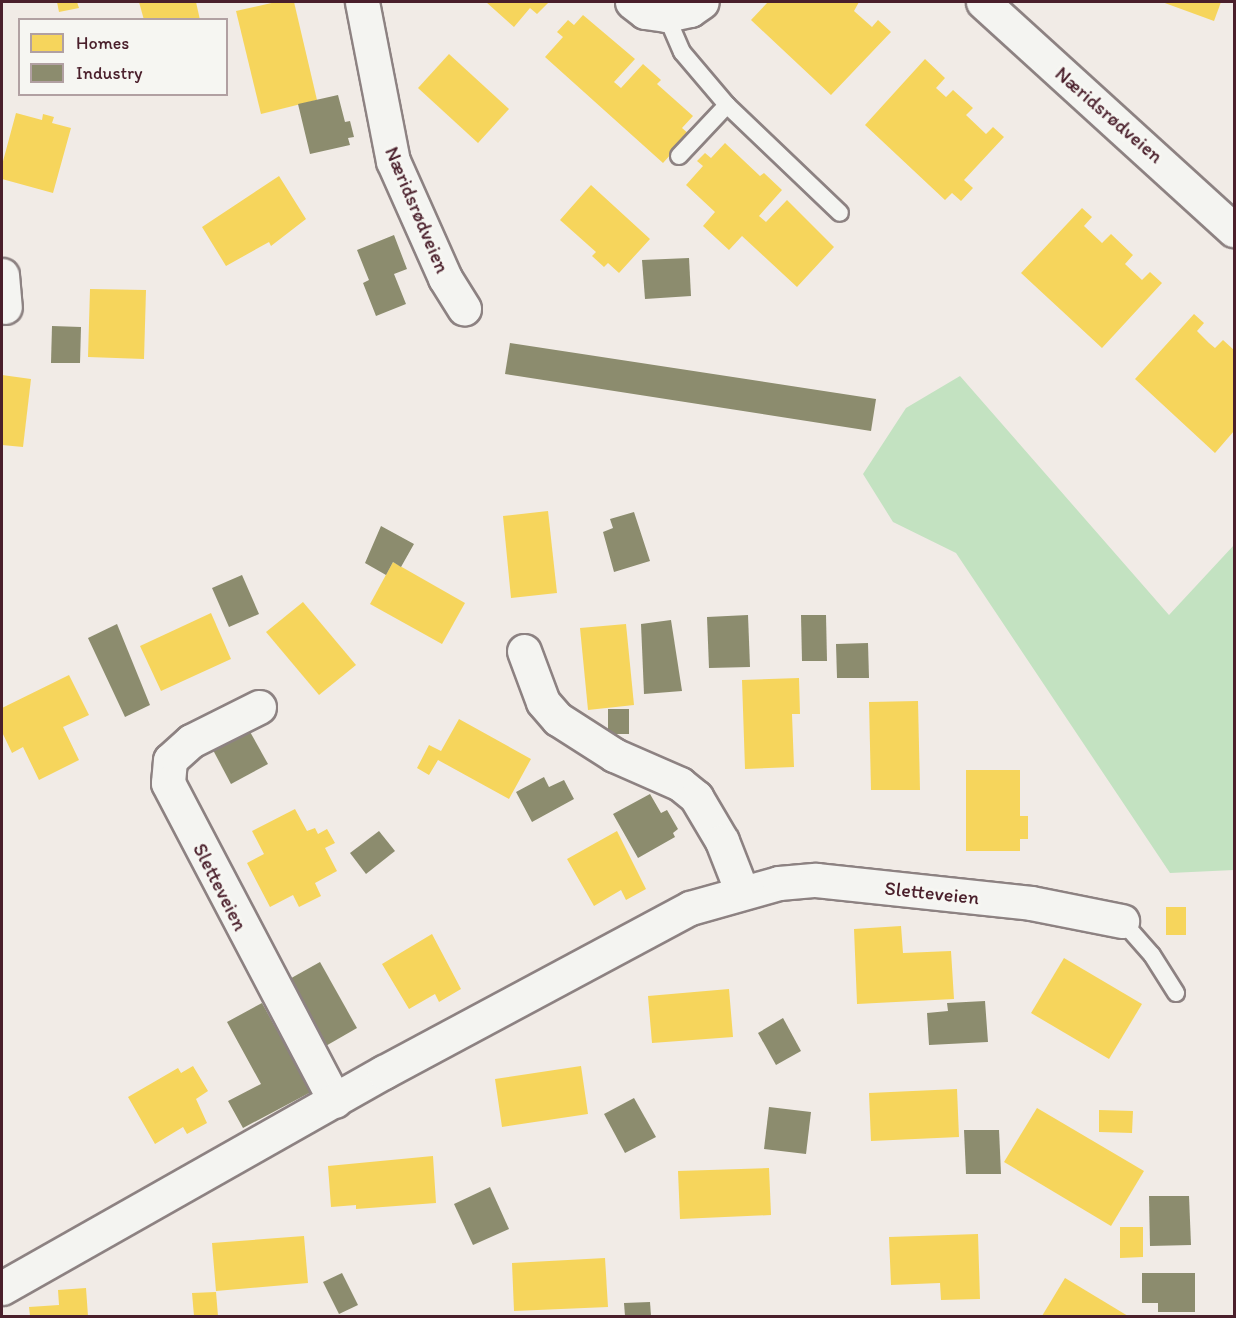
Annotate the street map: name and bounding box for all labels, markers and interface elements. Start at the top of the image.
legend [18,18,228,96]
text: Homes [76,32,129,54]
text: Industry [76,62,143,84]
street label: Næridsrødveien [1050,62,1168,168]
street label: Næridsrødveien [380,143,454,277]
street label: Sletteveien [188,839,252,935]
street label: Sletteveien [883,876,981,910]

